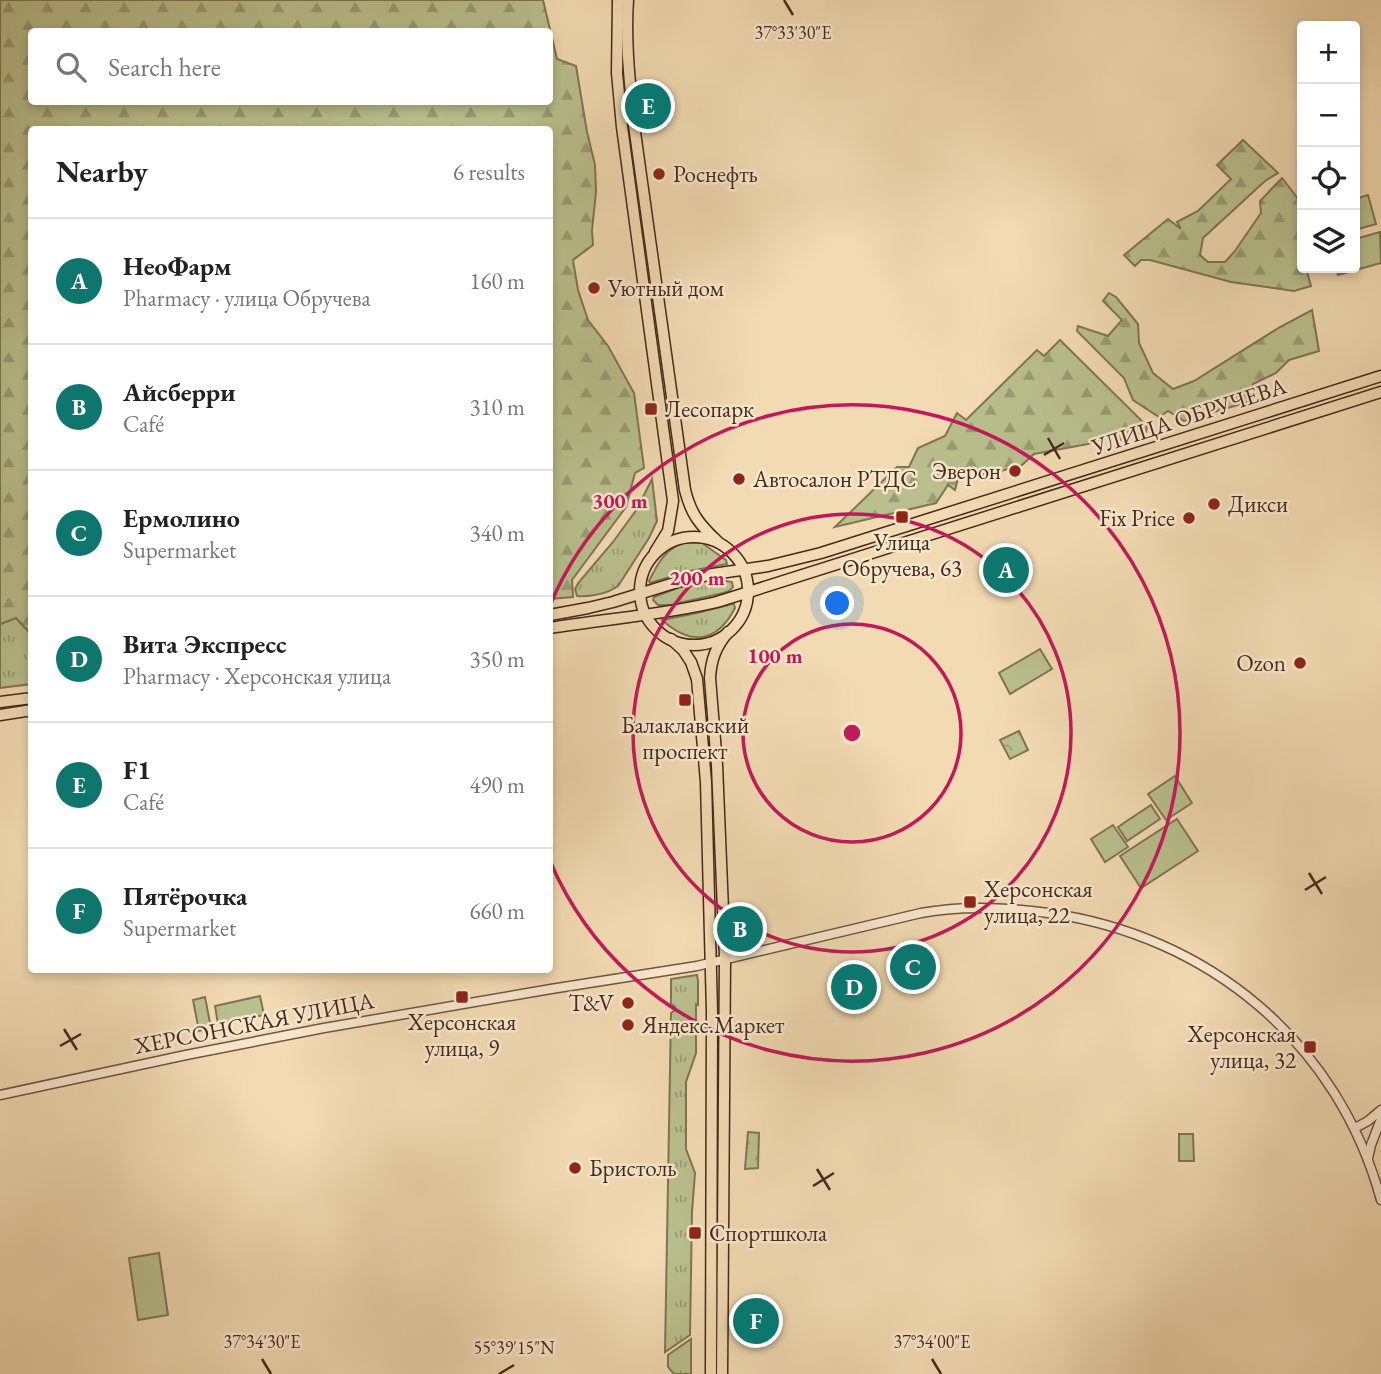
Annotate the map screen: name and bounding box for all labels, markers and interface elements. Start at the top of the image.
text: 37°33'30"E [755,21,831,44]
map controls [1297,21,1360,273]
button: + [1297,21,1360,84]
search box [28,28,553,105]
icon: search [52,48,90,86]
text: Search here [108,50,221,84]
pin: E [625,80,671,132]
button: − [1297,84,1360,147]
button: locate [1297,147,1360,210]
text: Nearby [56,152,148,191]
text: 6 results [453,157,525,187]
place label: Роснефть [673,159,758,189]
marker: Роснефть [651,166,667,182]
button: layers [1297,210,1360,273]
text: НеоФарм [123,249,232,283]
text: A [71,266,87,296]
text: 160 m [469,266,525,296]
place label: Уютный дом [607,273,725,303]
marker: Уютный дом [586,280,602,296]
text: Pharmacy · улица Обручева [123,283,371,313]
street label: УЛИЦА ОБРУЧЕВА [1087,370,1291,462]
text: Айсберри [123,375,235,409]
text: B [72,392,86,422]
text: 310 m [469,392,525,422]
place label: Лесопарк [665,394,754,424]
marker: Лесопарк [643,401,659,417]
text: Café [123,409,164,439]
place label: Эверон [932,456,1001,486]
marker: Эверон [1007,463,1023,479]
place label: Автосалон РТДС [752,464,917,494]
marker: Автосалон РТДС [731,471,747,487]
text: 300 m [592,487,648,514]
place label: Дикси [1228,489,1288,519]
marker: Дикси [1206,496,1222,512]
text: Ермолино [123,501,240,535]
place label: Fix Price [1099,503,1175,533]
marker: Улица Обручева, 63 [894,509,910,525]
marker: Fix Price [1181,510,1197,526]
text: C [71,518,87,548]
text: 340 m [469,518,525,548]
place label: Улица Обручева, 63 [842,527,962,583]
text: Supermarket [123,535,236,565]
pin: A [983,544,1029,596]
text: 200 m [669,564,725,591]
your location [820,586,854,620]
text: Вита Экспресс [123,627,287,661]
text: 100 m [747,642,803,669]
text: D [70,644,88,674]
text: 350 m [469,644,525,674]
place label: Ozon [1236,648,1286,678]
marker: Ozon [1292,655,1308,671]
text: Pharmacy · Херсонская улица [123,661,391,691]
marker: Балаклавский проспект [677,692,693,708]
place label: Балаклавский проспект [621,710,749,766]
centre of rings [840,721,864,745]
text: F1 [123,753,151,787]
text: E [72,770,86,800]
text: 490 m [469,770,525,800]
text: Café [123,787,164,817]
place label: Херсонская улица, 22 [983,874,1093,930]
text: Пятёрочка [123,879,247,913]
marker: Херсонская улица, 22 [962,894,978,910]
text: F [73,896,85,926]
text: 660 m [469,896,525,926]
pin: B [717,903,763,955]
text: Supermarket [123,913,236,943]
pin: C [890,941,936,993]
pin: D [831,961,877,1013]
street label: ХЕРСОНСКАЯ УЛИЦА [131,985,377,1061]
place label: T&V [569,988,615,1018]
marker: Херсонская улица, 9 [454,989,470,1005]
marker: T&V [620,995,636,1011]
place label: Херсонская улица, 9 [407,1007,516,1063]
place label: Яндекс.Маркет [641,1010,785,1040]
marker: Яндекс.Маркет [620,1017,636,1033]
place label: Херсонская улица, 32 [1186,1019,1296,1075]
marker: Херсонская улица, 32 [1302,1039,1318,1055]
place label: Бристоль [589,1153,677,1183]
marker: Бристоль [567,1160,583,1176]
place label: Спортшкола [709,1218,828,1248]
marker: Спортшкола [687,1225,703,1241]
pin: F [733,1295,779,1347]
text: 37°34'30"E [224,1330,300,1353]
text: 37°34'00"E [894,1330,970,1353]
text: 55°39'15"N [474,1336,555,1359]

